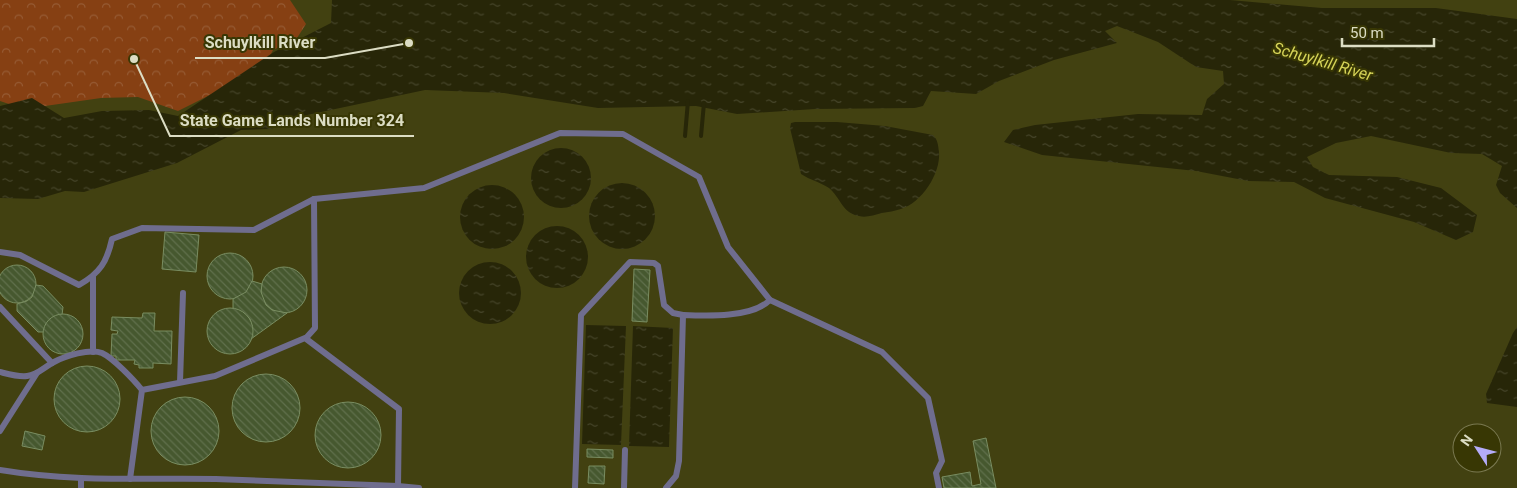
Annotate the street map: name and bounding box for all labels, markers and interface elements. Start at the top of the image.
scale bar [1342,15,1434,47]
text: 50 m [1350,24,1384,42]
callout: Schuylkill River [195,27,325,58]
text: Schuylkill River [205,33,315,52]
water label: Schuylkill River [1271,38,1376,85]
callout: State Game Lands Number 324 [170,105,414,136]
text: State Game Lands Number 324 [180,111,404,130]
north arrow [1452,423,1502,473]
text: N [1457,432,1476,449]

